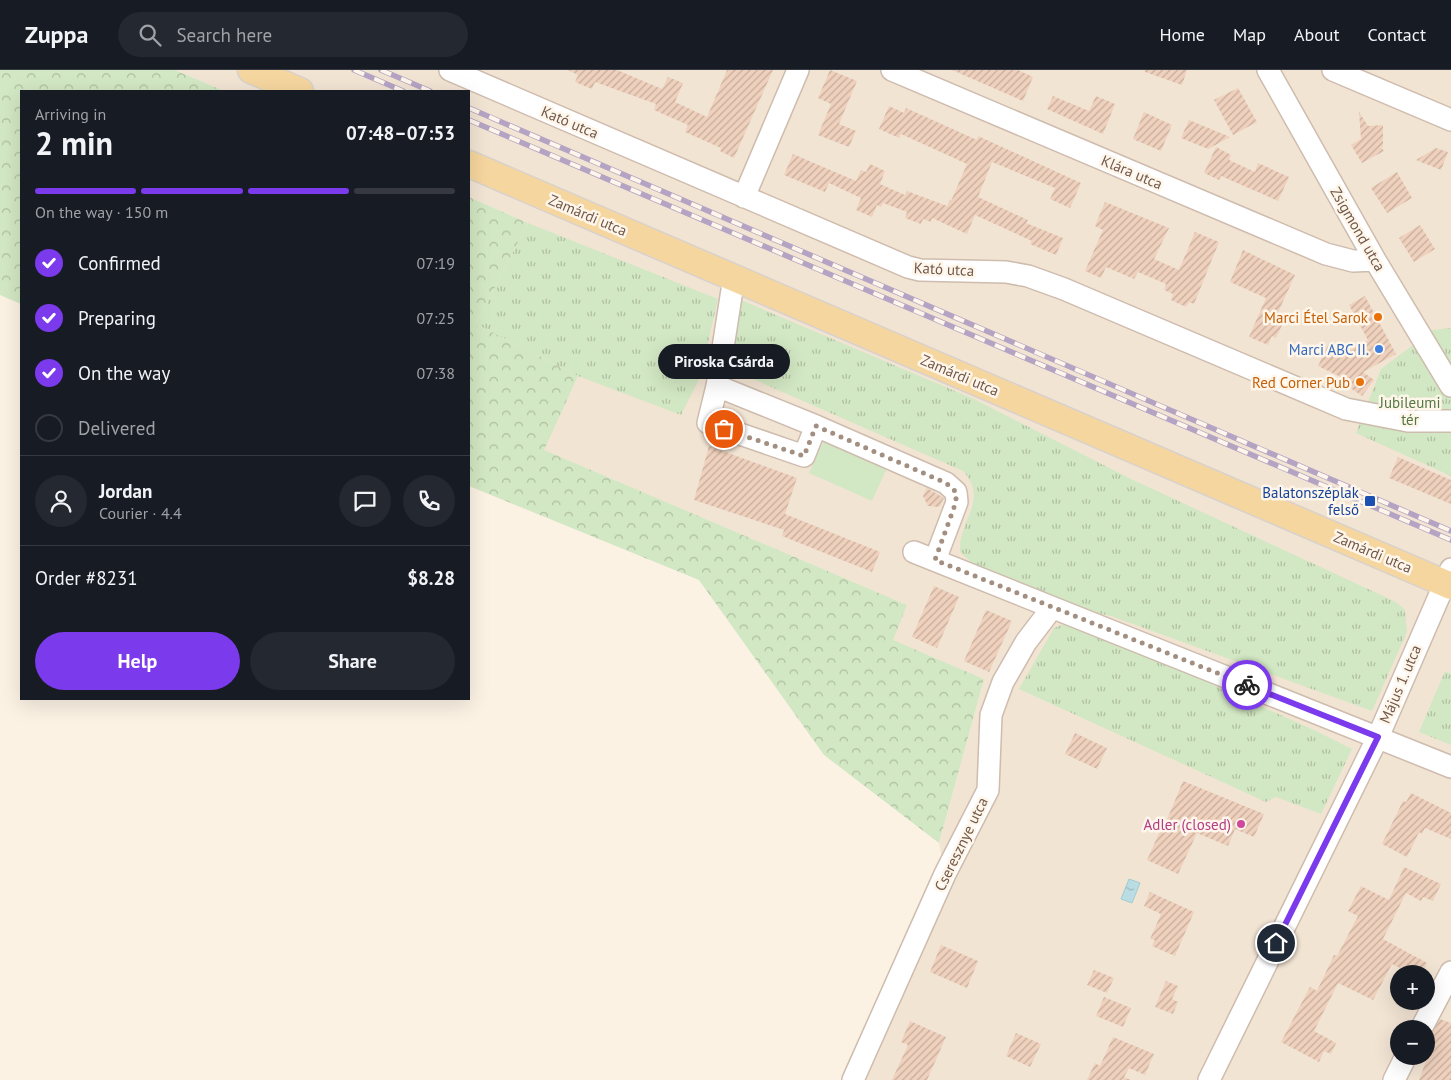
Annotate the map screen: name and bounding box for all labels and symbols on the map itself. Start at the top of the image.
street label: Kató utca [539,101,601,143]
street label: Klára utca [1098,151,1166,193]
street label: Zsigmond utca [1326,184,1390,274]
street label: Zamárdi utca [546,190,630,240]
street label: Kató utca [913,258,975,280]
place label: Marci Étel Sarok [1264,308,1369,327]
marker: Marci Étel Sarok [1372,311,1384,323]
place label: Marci ABC II. [1289,340,1369,359]
marker: Marci ABC II. [1373,343,1385,355]
callout: Piroska Csárda [658,344,790,379]
street label: Zamárdi utca [918,350,1002,400]
place label: Red Corner Pub [1252,373,1350,392]
marker: Red Corner Pub [1354,376,1366,388]
park label: Jubileumi tér [1379,393,1440,429]
pin [703,408,745,450]
place label: Balatonszéplak felső [1262,483,1360,519]
marker: Balatonszéplak felső [1363,494,1377,508]
street label: Zamárdi utca [1331,527,1415,577]
street label: Május 1. utca [1375,642,1425,726]
courier [1222,660,1272,710]
street label: Cseresznye utca [930,794,992,894]
place label: Adler (closed) [1144,815,1231,834]
marker: Adler (closed) [1235,818,1247,830]
pin [1255,922,1297,964]

